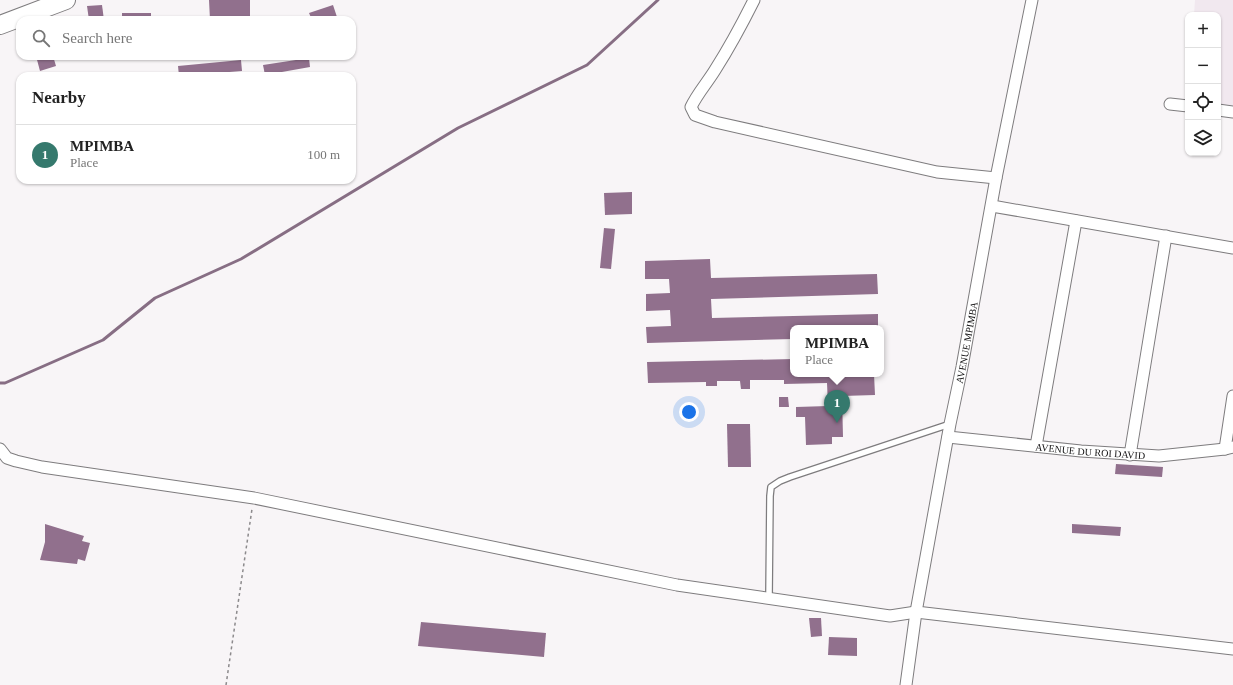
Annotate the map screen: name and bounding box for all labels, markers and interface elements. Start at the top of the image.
map controls [1185,12,1221,156]
button: + [1185,12,1221,48]
search box [16,16,356,60]
icon: search [30,27,52,49]
text: Search here [62,30,132,46]
button: − [1185,48,1221,84]
button: locate [1185,84,1221,120]
text: Nearby [32,88,86,107]
button: layers [1185,120,1221,156]
text: MPIMBA [70,138,134,154]
text: 1 [42,147,48,162]
text: 100 m [307,147,340,162]
text: Place [70,155,98,170]
street label: AVENUE MPIMBA [954,300,980,384]
popup [790,325,884,377]
text: MPIMBA [805,335,869,351]
text: Place [805,352,833,367]
pin: 1 [824,390,850,423]
your location [679,402,699,422]
street label: AVENUE DU ROI DAVID [1035,441,1145,461]

